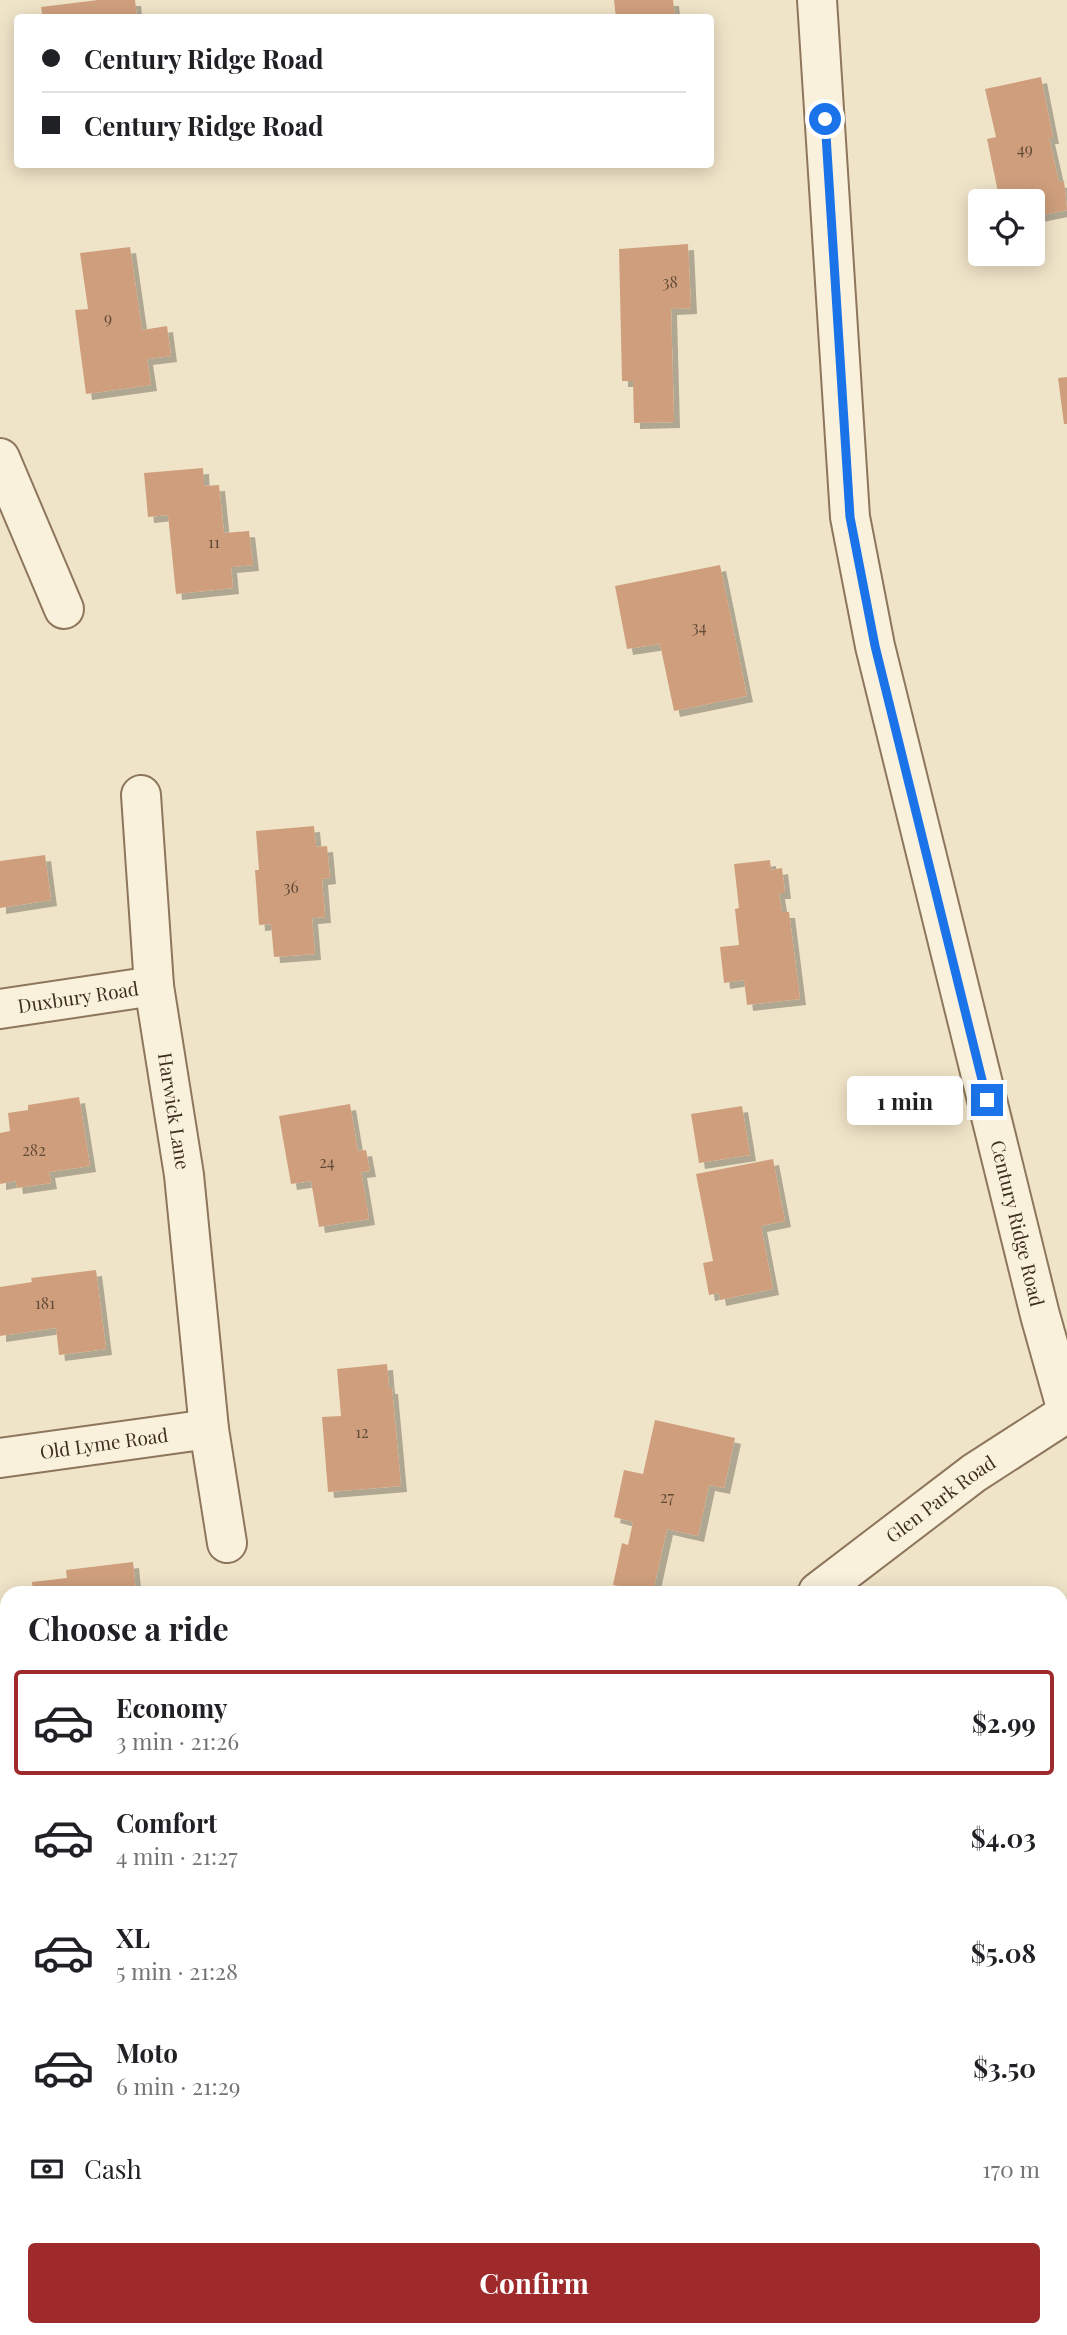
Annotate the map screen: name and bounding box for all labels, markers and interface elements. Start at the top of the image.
text: Century Ridge Road [84,41,324,76]
route start [809,103,841,135]
text: Century Ridge Road [84,108,324,143]
house number: 49 [1017,138,1033,159]
map controls [968,189,1045,266]
button: locate [968,189,1045,266]
house number: 38 [662,271,678,292]
house number: 9 [104,307,112,328]
house number: 11 [208,531,220,552]
house number: 34 [691,616,707,637]
house number: 36 [283,876,299,897]
street label: Duxbury Road [16,974,140,1018]
street label: Harwick Lane [153,1050,197,1171]
callout: 1 min [847,1076,962,1124]
route end [971,1084,1003,1116]
text: 1 min [877,1085,933,1116]
street label: Century Ridge Road [985,1137,1051,1309]
house number: 282 [22,1139,46,1160]
house number: 24 [319,1151,335,1172]
house number: 181 [35,1292,55,1313]
street label: Old Lyme Road [38,1421,170,1464]
house number: 12 [355,1421,369,1442]
street label: Glen Park Road [880,1449,1000,1548]
house number: 27 [660,1486,675,1507]
text: Choose a ride [28,1606,229,1649]
text: Economy [116,1690,227,1725]
icon: car [32,1691,95,1754]
text: $2.99 [972,1705,1036,1740]
text: 3 min · 21:26 [116,1725,239,1756]
text: Comfort [116,1805,217,1840]
icon: car [32,1806,95,1869]
text: $4.03 [971,1820,1036,1855]
text: 4 min · 21:27 [116,1840,238,1871]
text: XL [116,1920,150,1955]
icon: car [32,1921,95,1984]
text: $5.08 [971,1935,1036,1970]
text: 5 min · 21:28 [116,1955,238,1986]
text: Moto [116,2035,178,2070]
icon: car [32,2036,95,2099]
text: $3.50 [973,2050,1036,2085]
text: 6 min · 21:29 [116,2070,240,2101]
icon: cash [28,2150,66,2188]
text: Cash [84,2151,142,2186]
text: 170 m [982,2153,1040,2184]
button: Confirm [28,2243,1040,2323]

